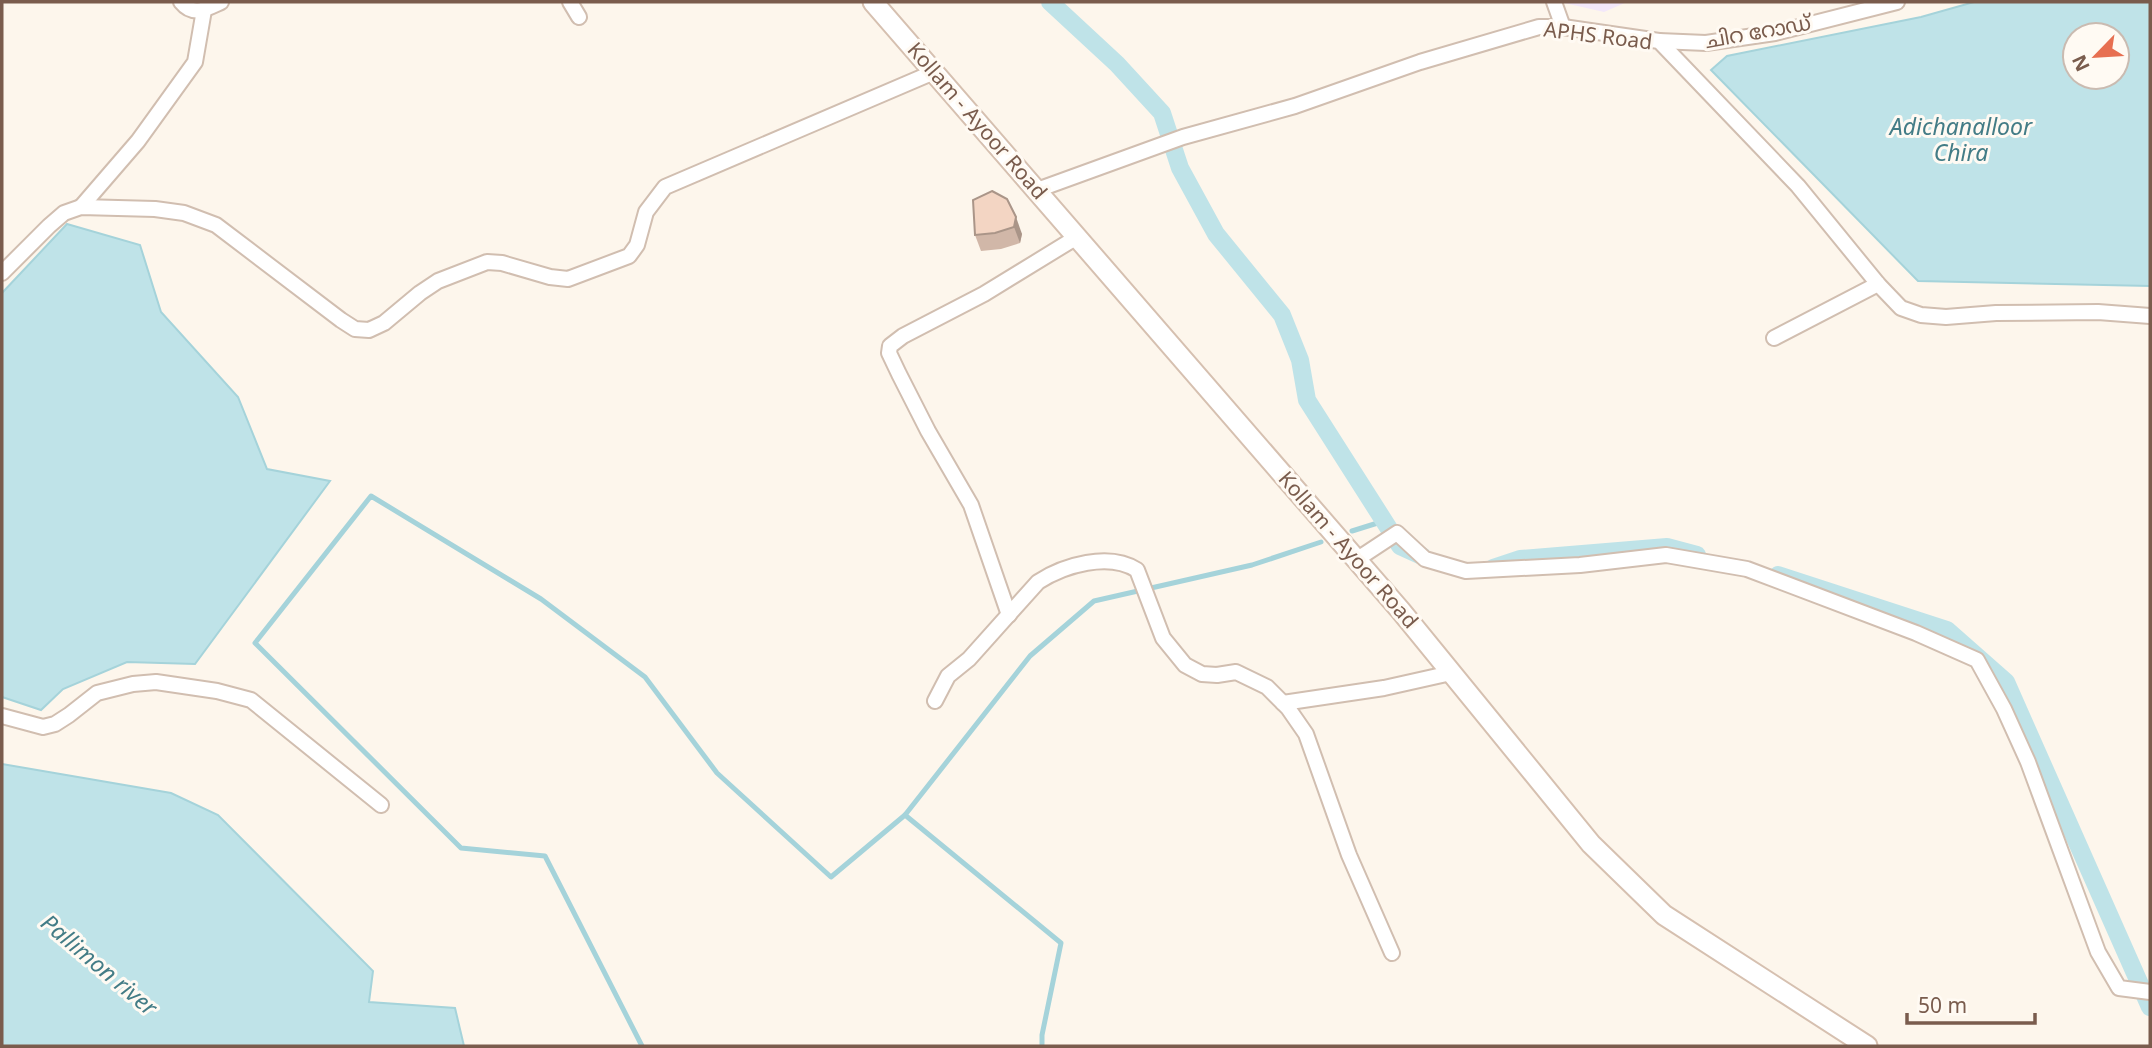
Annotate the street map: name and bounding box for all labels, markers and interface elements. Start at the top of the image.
street label: ചിറ റോഡ് [1703,8,1815,54]
street label: APHS Road [1542,14,1654,56]
north arrow [2061,21,2131,91]
street label: Kollam - Ayoor Road [902,36,1054,205]
text: N [2066,51,2096,76]
water label: Adichanalloor Chira [1888,110,2033,168]
street label: Kollam - Ayoor Road [1273,465,1425,634]
water label: Pallimon river [35,906,165,1023]
scale bar [1907,982,2035,1026]
text: 50 m [1918,991,1967,1019]

